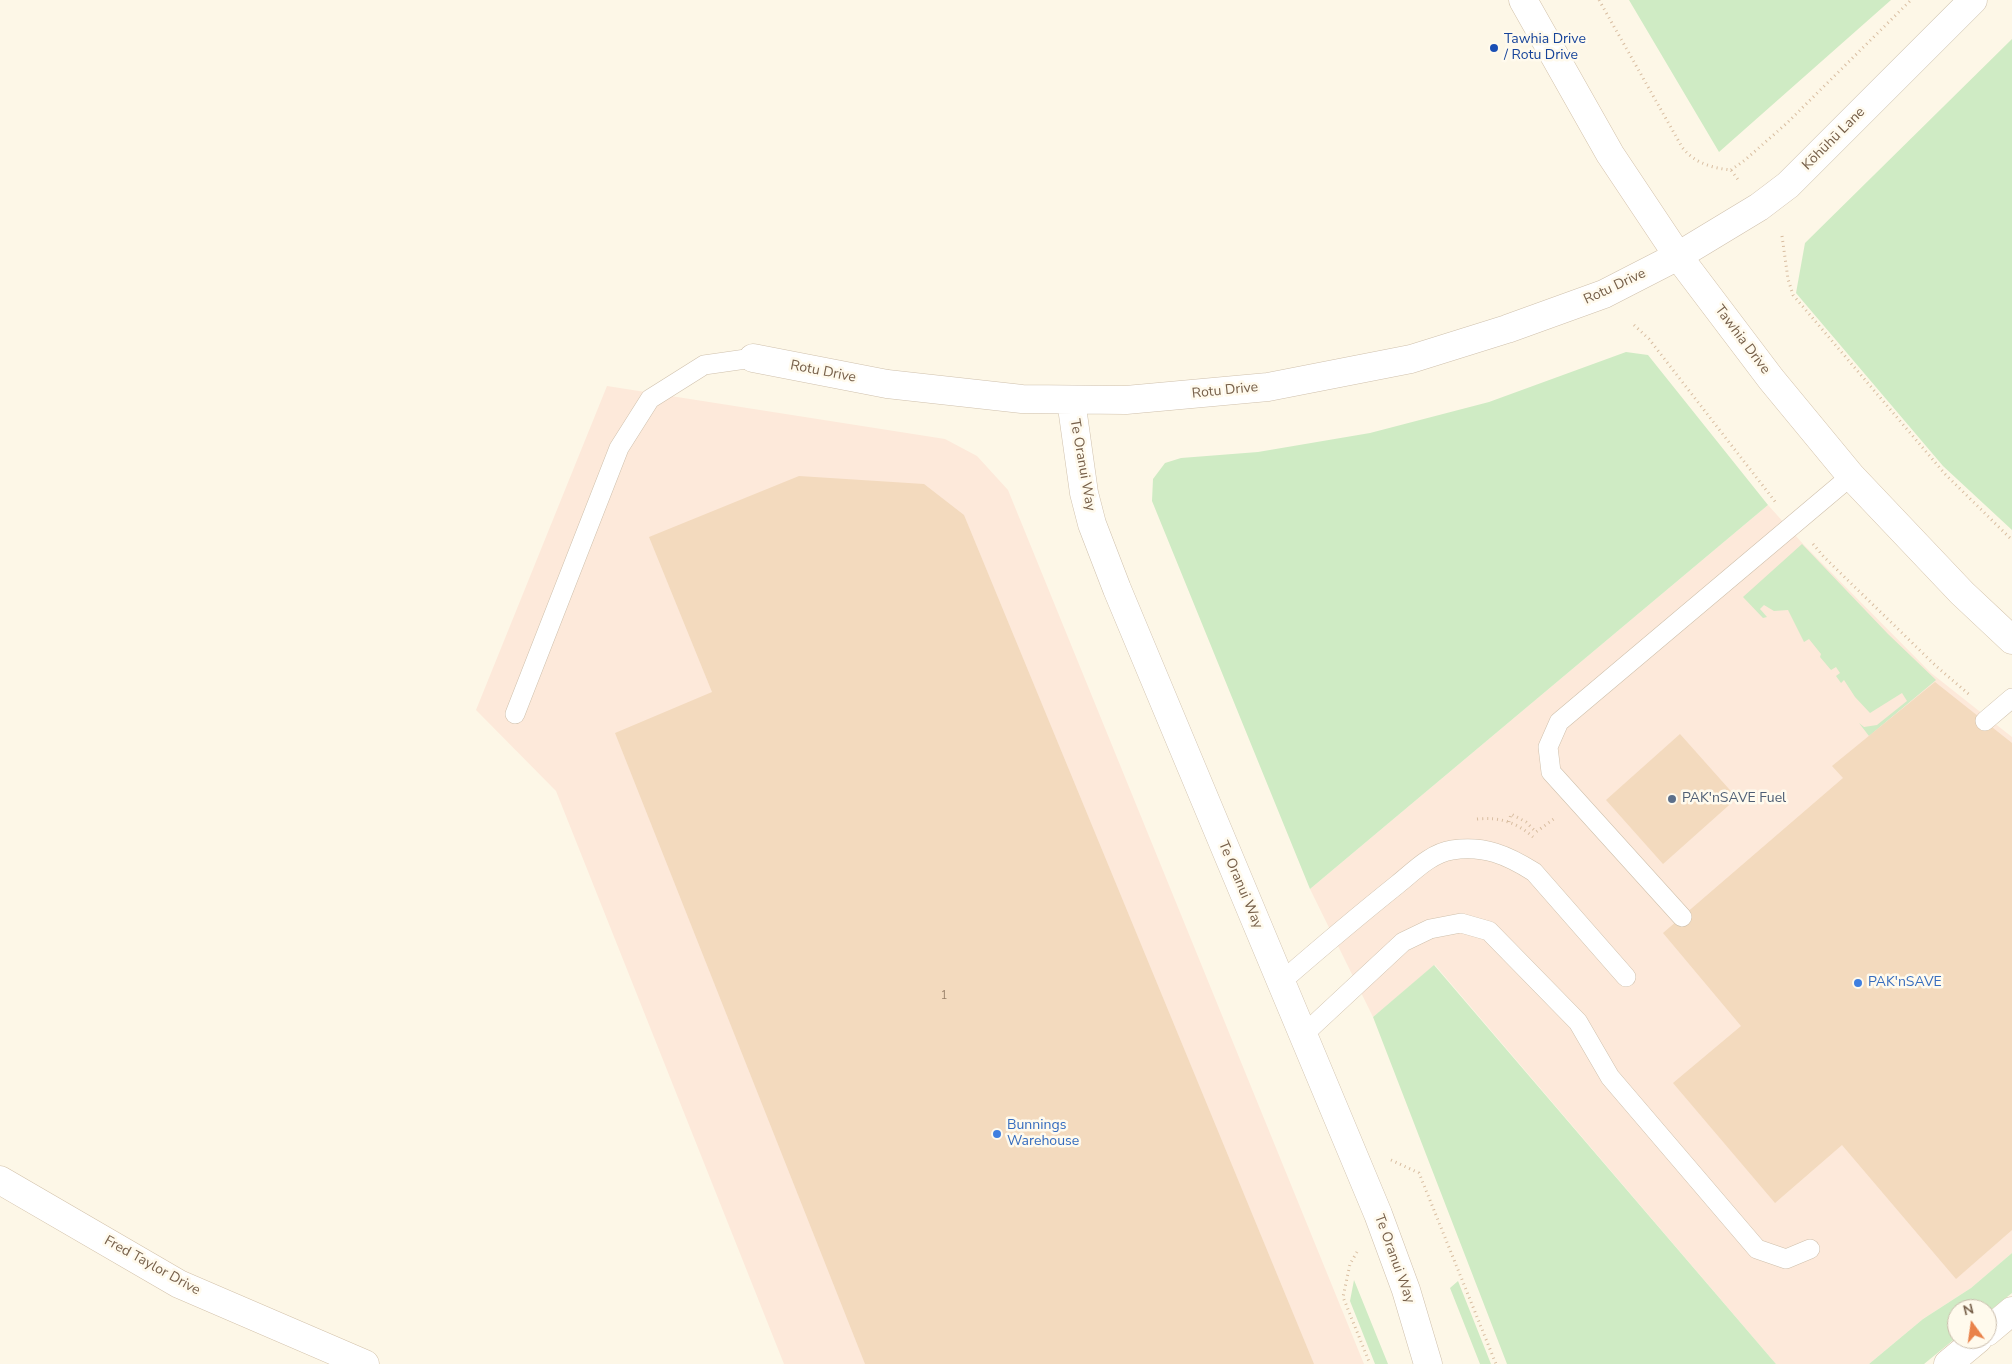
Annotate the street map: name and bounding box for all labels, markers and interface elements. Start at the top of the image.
place label: Tawhia Drive / Rotu Drive [1504,32,1586,64]
marker: Tawhia Drive / Rotu Drive [1488,42,1500,54]
street label: Kōhūhū Lane [1799,104,1869,174]
street label: Rotu Drive [1581,265,1649,309]
street label: Tawhia Drive [1711,302,1773,378]
street label: Rotu Drive [789,357,857,387]
street label: Rotu Drive [1191,379,1259,403]
street label: Te Oranui Way [1066,418,1098,512]
place label: PAK'nSAVE Fuel [1682,791,1786,807]
marker: PAK'nSAVE Fuel [1666,793,1678,805]
street label: Te Oranui Way [1214,839,1266,931]
place label: PAK'nSAVE [1868,975,1942,991]
marker: PAK'nSAVE [1852,977,1864,989]
house number: 1 [941,989,947,1003]
place label: Bunnings Warehouse [1007,1118,1079,1150]
marker: Bunnings Warehouse [991,1128,1003,1140]
street label: Te Oranui Way [1370,1212,1418,1306]
street label: Fred Taylor Drive [101,1233,203,1299]
north arrow [1947,1299,1997,1349]
text: N [1961,1299,1976,1320]

